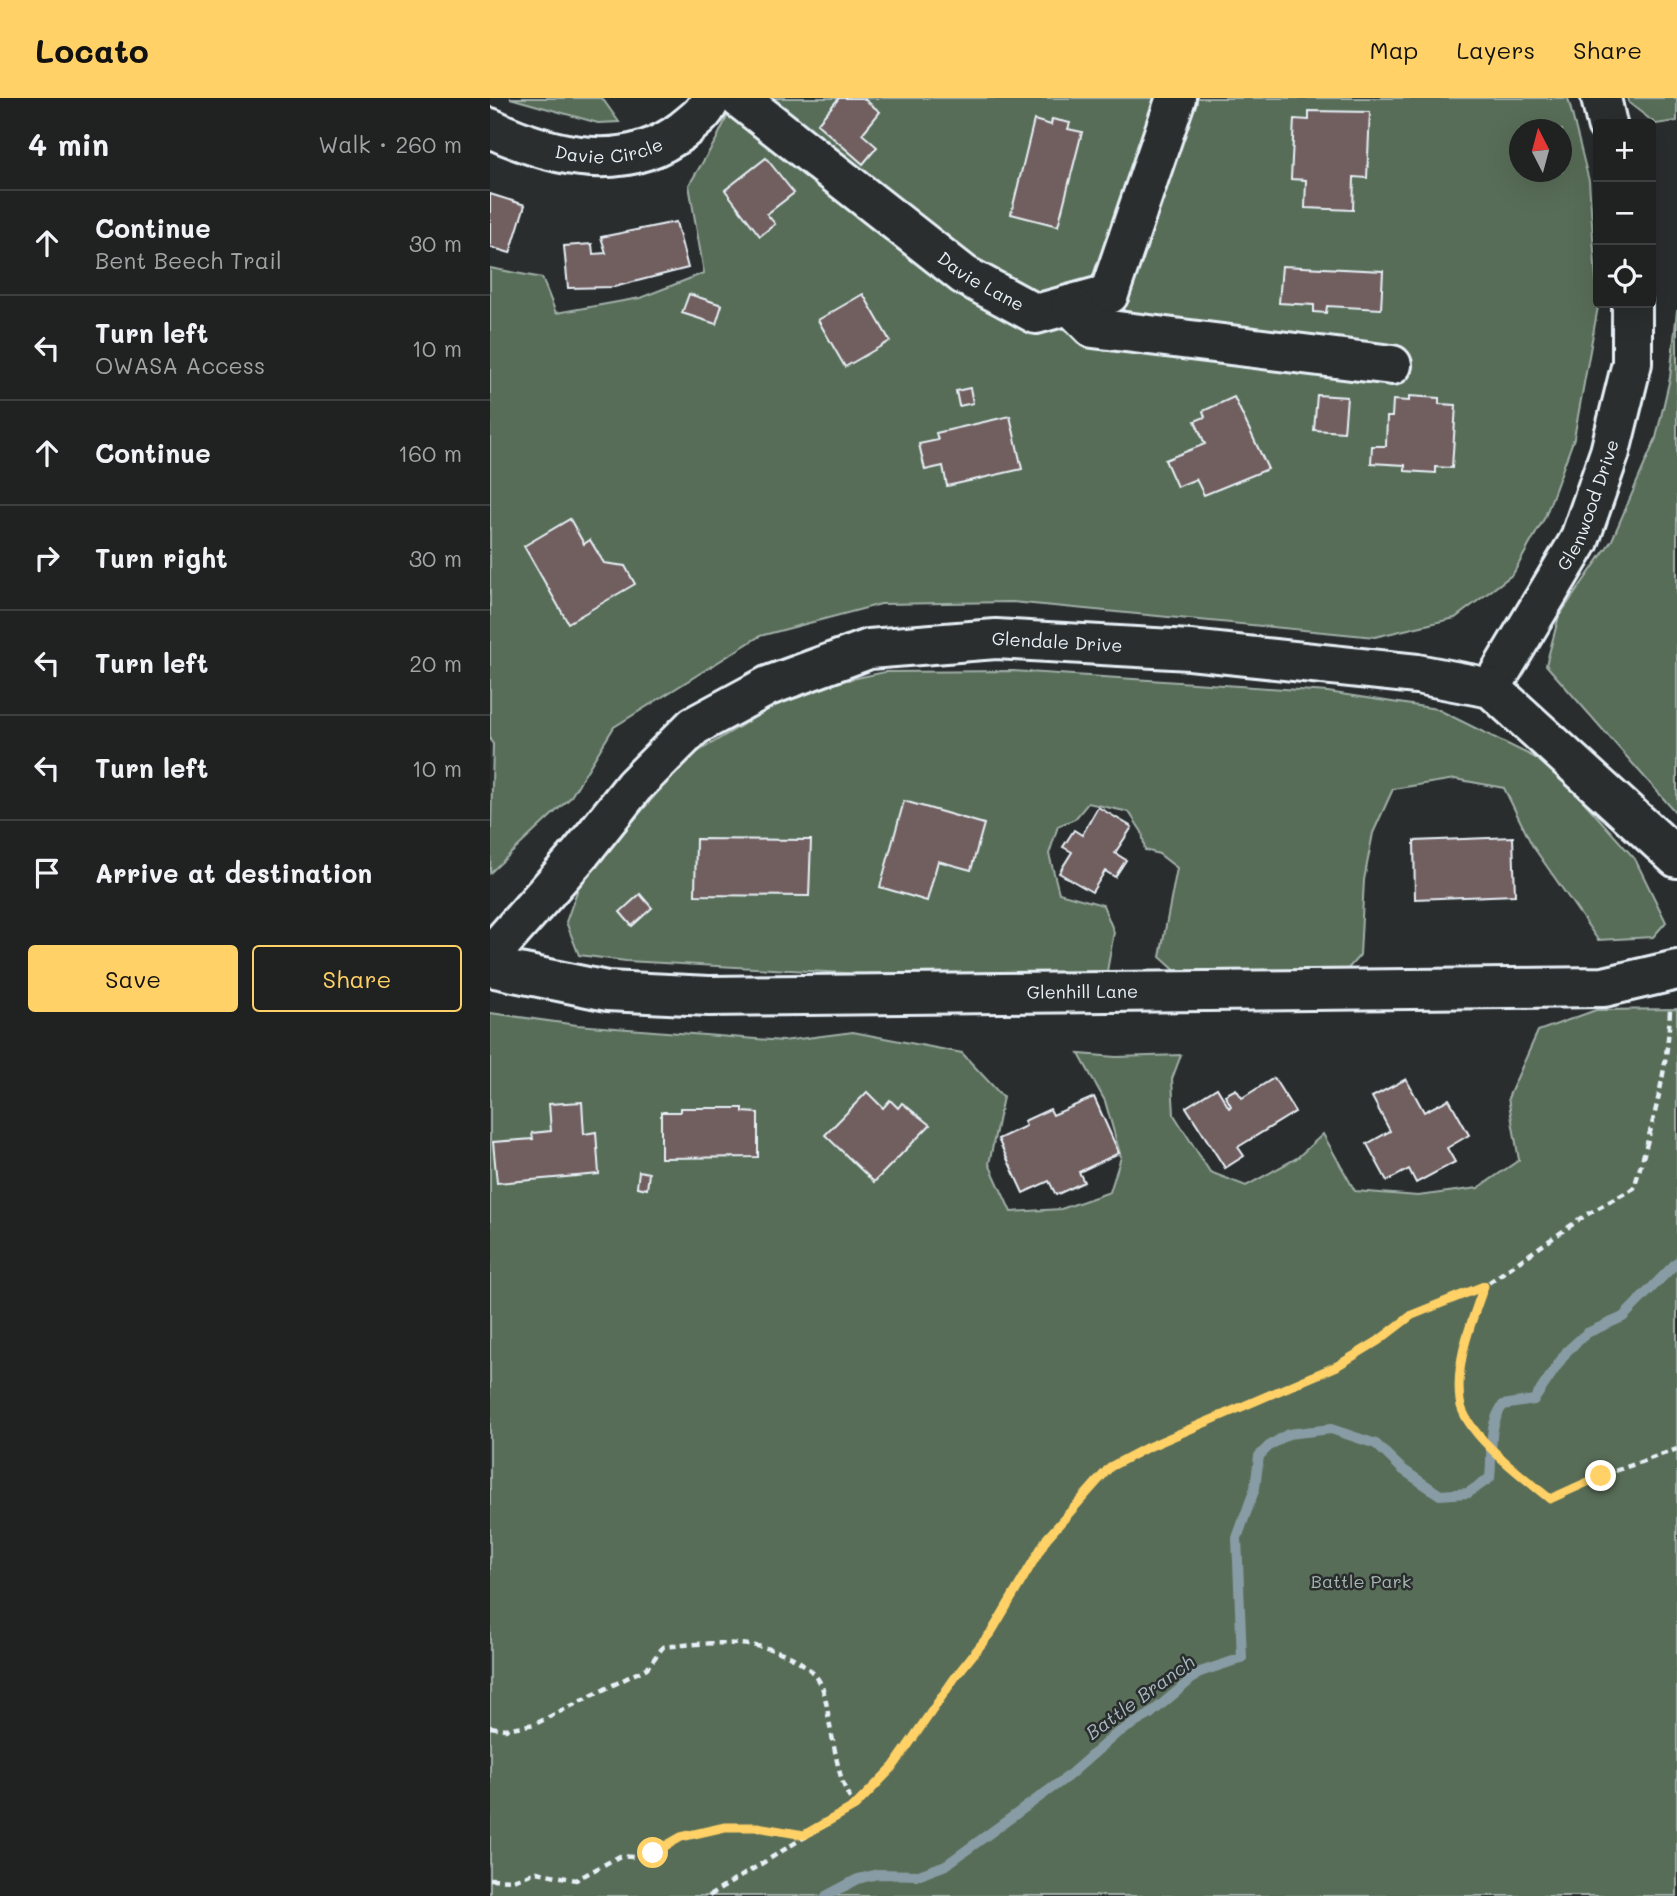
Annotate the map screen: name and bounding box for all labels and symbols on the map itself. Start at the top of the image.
north arrow [1509,119,1572,182]
street label: Davie Circle [553,132,666,168]
street label: Davie Lane [933,246,1029,316]
street label: Glenwood Drive [1551,437,1624,575]
street label: Glendale Drive [991,626,1123,657]
street label: Glenhill Lane [1027,979,1138,1004]
route end [1585,1460,1616,1491]
park label: Battle Park [1311,1569,1411,1593]
water label: Battle Branch [1080,1649,1199,1744]
route start [637,1837,668,1868]

